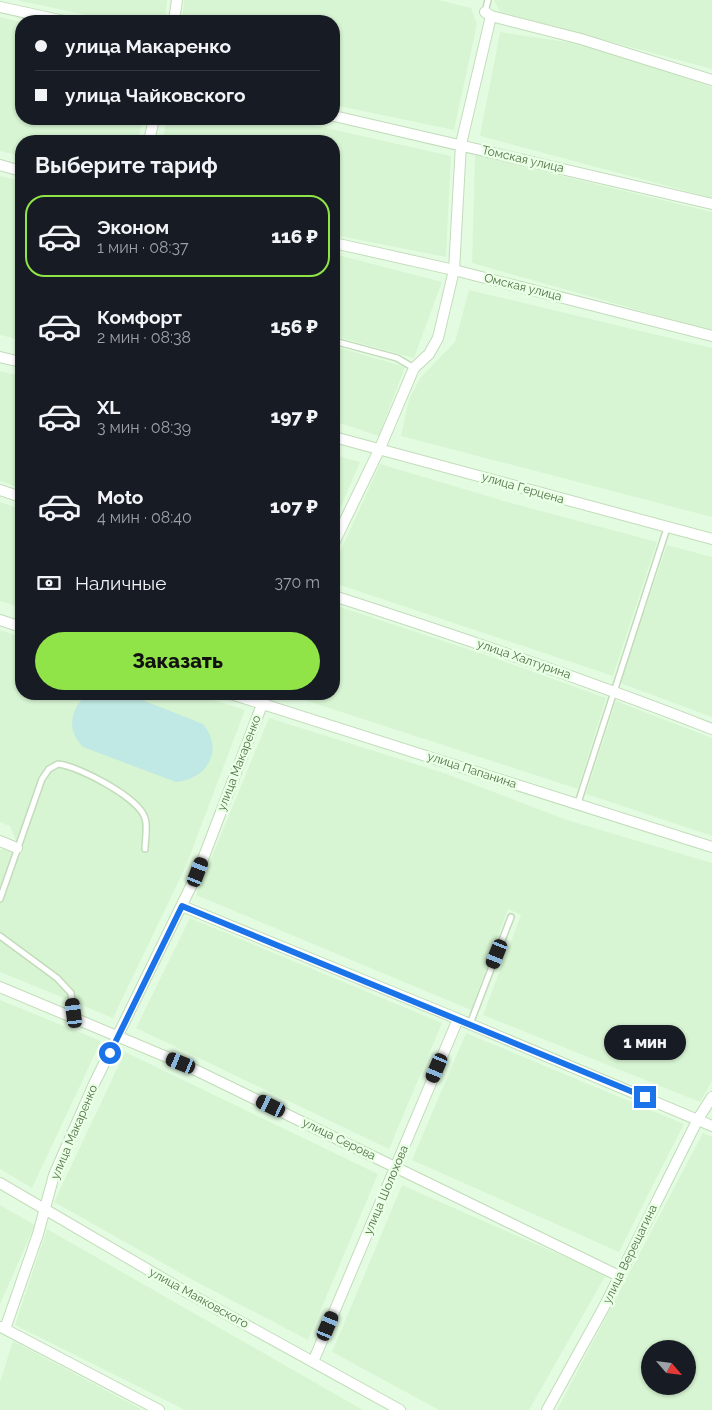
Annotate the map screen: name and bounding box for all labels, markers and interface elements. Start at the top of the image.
text: улица Макаренко [65,35,231,57]
text: улица Чайковского [65,84,246,106]
street label: Томская улица [481,143,565,175]
text: Выберите тариф [35,152,218,178]
icon: car [37,214,82,259]
text: Эконом [97,216,169,238]
text: 116 ₽ [271,225,318,247]
text: 1 мин · 08:37 [97,238,188,257]
street label: Омская улица [483,271,563,303]
icon: car [37,304,82,349]
text: Комфорт [97,306,182,328]
text: 156 ₽ [270,315,318,337]
text: 2 мин · 08:38 [97,328,191,347]
icon: car [37,394,82,439]
text: XL [97,396,120,418]
text: 197 ₽ [270,405,318,427]
text: 3 мин · 08:39 [97,418,191,437]
street label: улица Герцена [480,470,566,506]
icon: car [37,484,82,529]
text: Moto [97,486,143,508]
text: 107 ₽ [270,495,318,517]
text: 4 мин · 08:40 [97,508,192,527]
icon: cash [35,569,63,597]
text: Наличные [75,572,166,594]
text: 370 m [274,573,320,592]
button: Заказать [35,632,320,690]
street label: улица Халтурина [475,636,573,682]
street label: улица Макаренко [214,713,264,813]
street label: улица Папанина [426,749,518,791]
car [185,855,210,889]
car [484,937,509,971]
car [64,997,83,1029]
callout: 1 мин [604,1024,686,1060]
text: 1 мин [623,1033,667,1052]
route start [99,1042,121,1064]
car [164,1050,197,1076]
car [424,1051,449,1085]
street label: улица Макаренко [48,1083,100,1181]
route end [634,1086,656,1108]
car [254,1093,287,1119]
street label: улица Серова [300,1115,378,1163]
street label: улица Шолохова [361,1143,411,1237]
street label: улица Верещагина [600,1202,660,1306]
street label: улица Маяковского [147,1265,251,1331]
car [315,1309,340,1343]
north arrow [641,1340,696,1395]
map controls [641,1340,696,1395]

